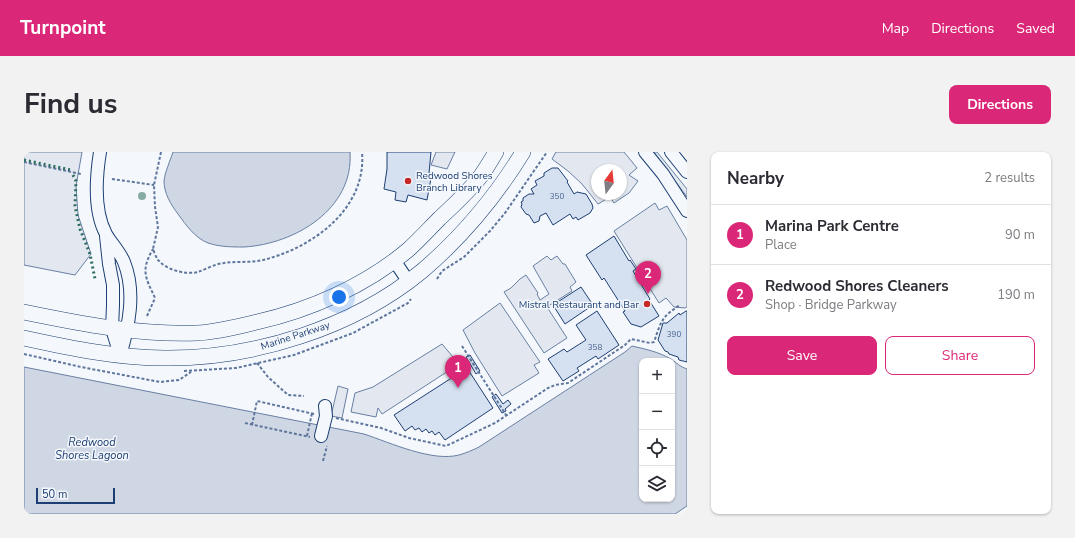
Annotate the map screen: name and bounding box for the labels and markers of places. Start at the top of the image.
place label: Redwood Shores Branch Library [416,169,493,195]
marker: Redwood Shores Branch Library [403,176,413,186]
pin: 2 [635,261,661,294]
place label: Mistral Restaurant and Bar [519,298,639,312]
marker: Mistral Restaurant and Bar [642,299,652,309]
pin: 1 [445,355,471,388]

